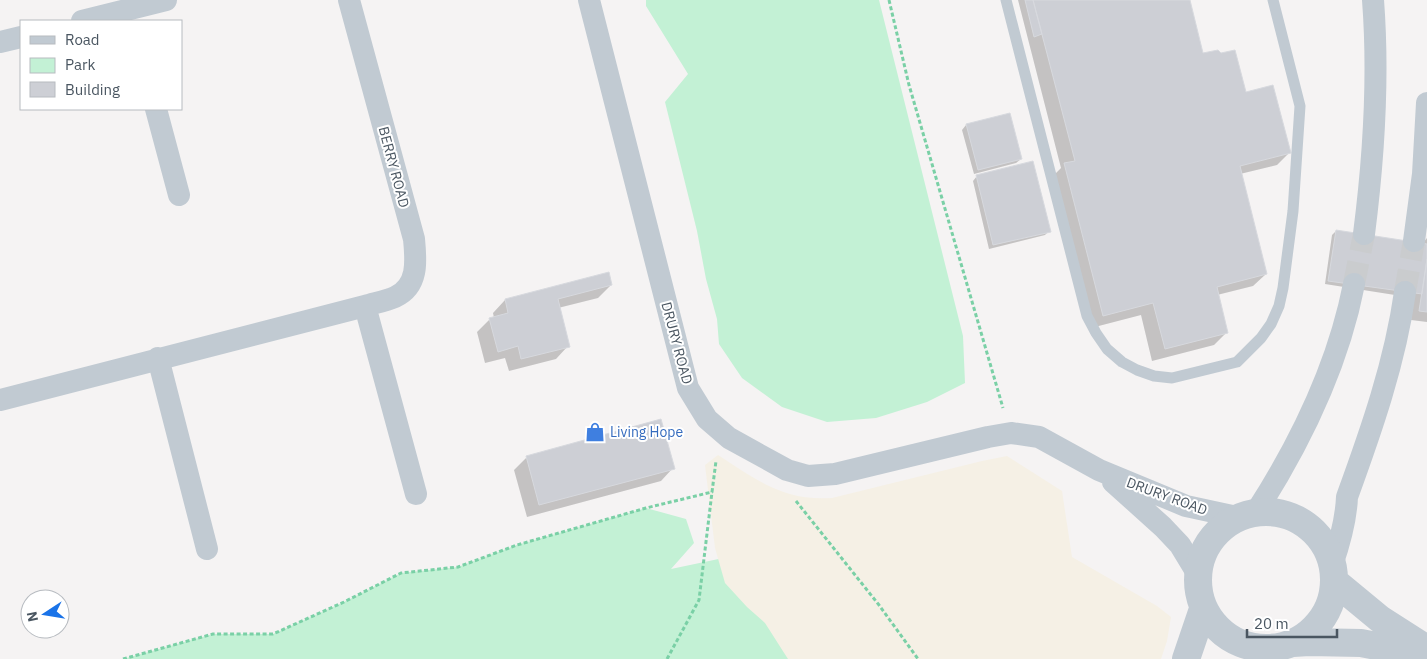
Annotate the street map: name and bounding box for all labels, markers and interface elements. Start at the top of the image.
legend [20,20,182,110]
text: Road [65,30,100,49]
text: Park [65,55,95,74]
text: Building [65,80,120,99]
street label: BERRY ROAD [375,124,413,210]
street label: DRURY ROAD [657,300,697,386]
shop icon: Living Hope [584,421,606,443]
place label: Living Hope [610,423,683,441]
street label: DRURY ROAD [1124,473,1210,519]
north arrow [20,589,70,639]
scale bar [1247,606,1337,638]
text: N [22,610,42,624]
text: 20 m [1254,614,1289,633]

